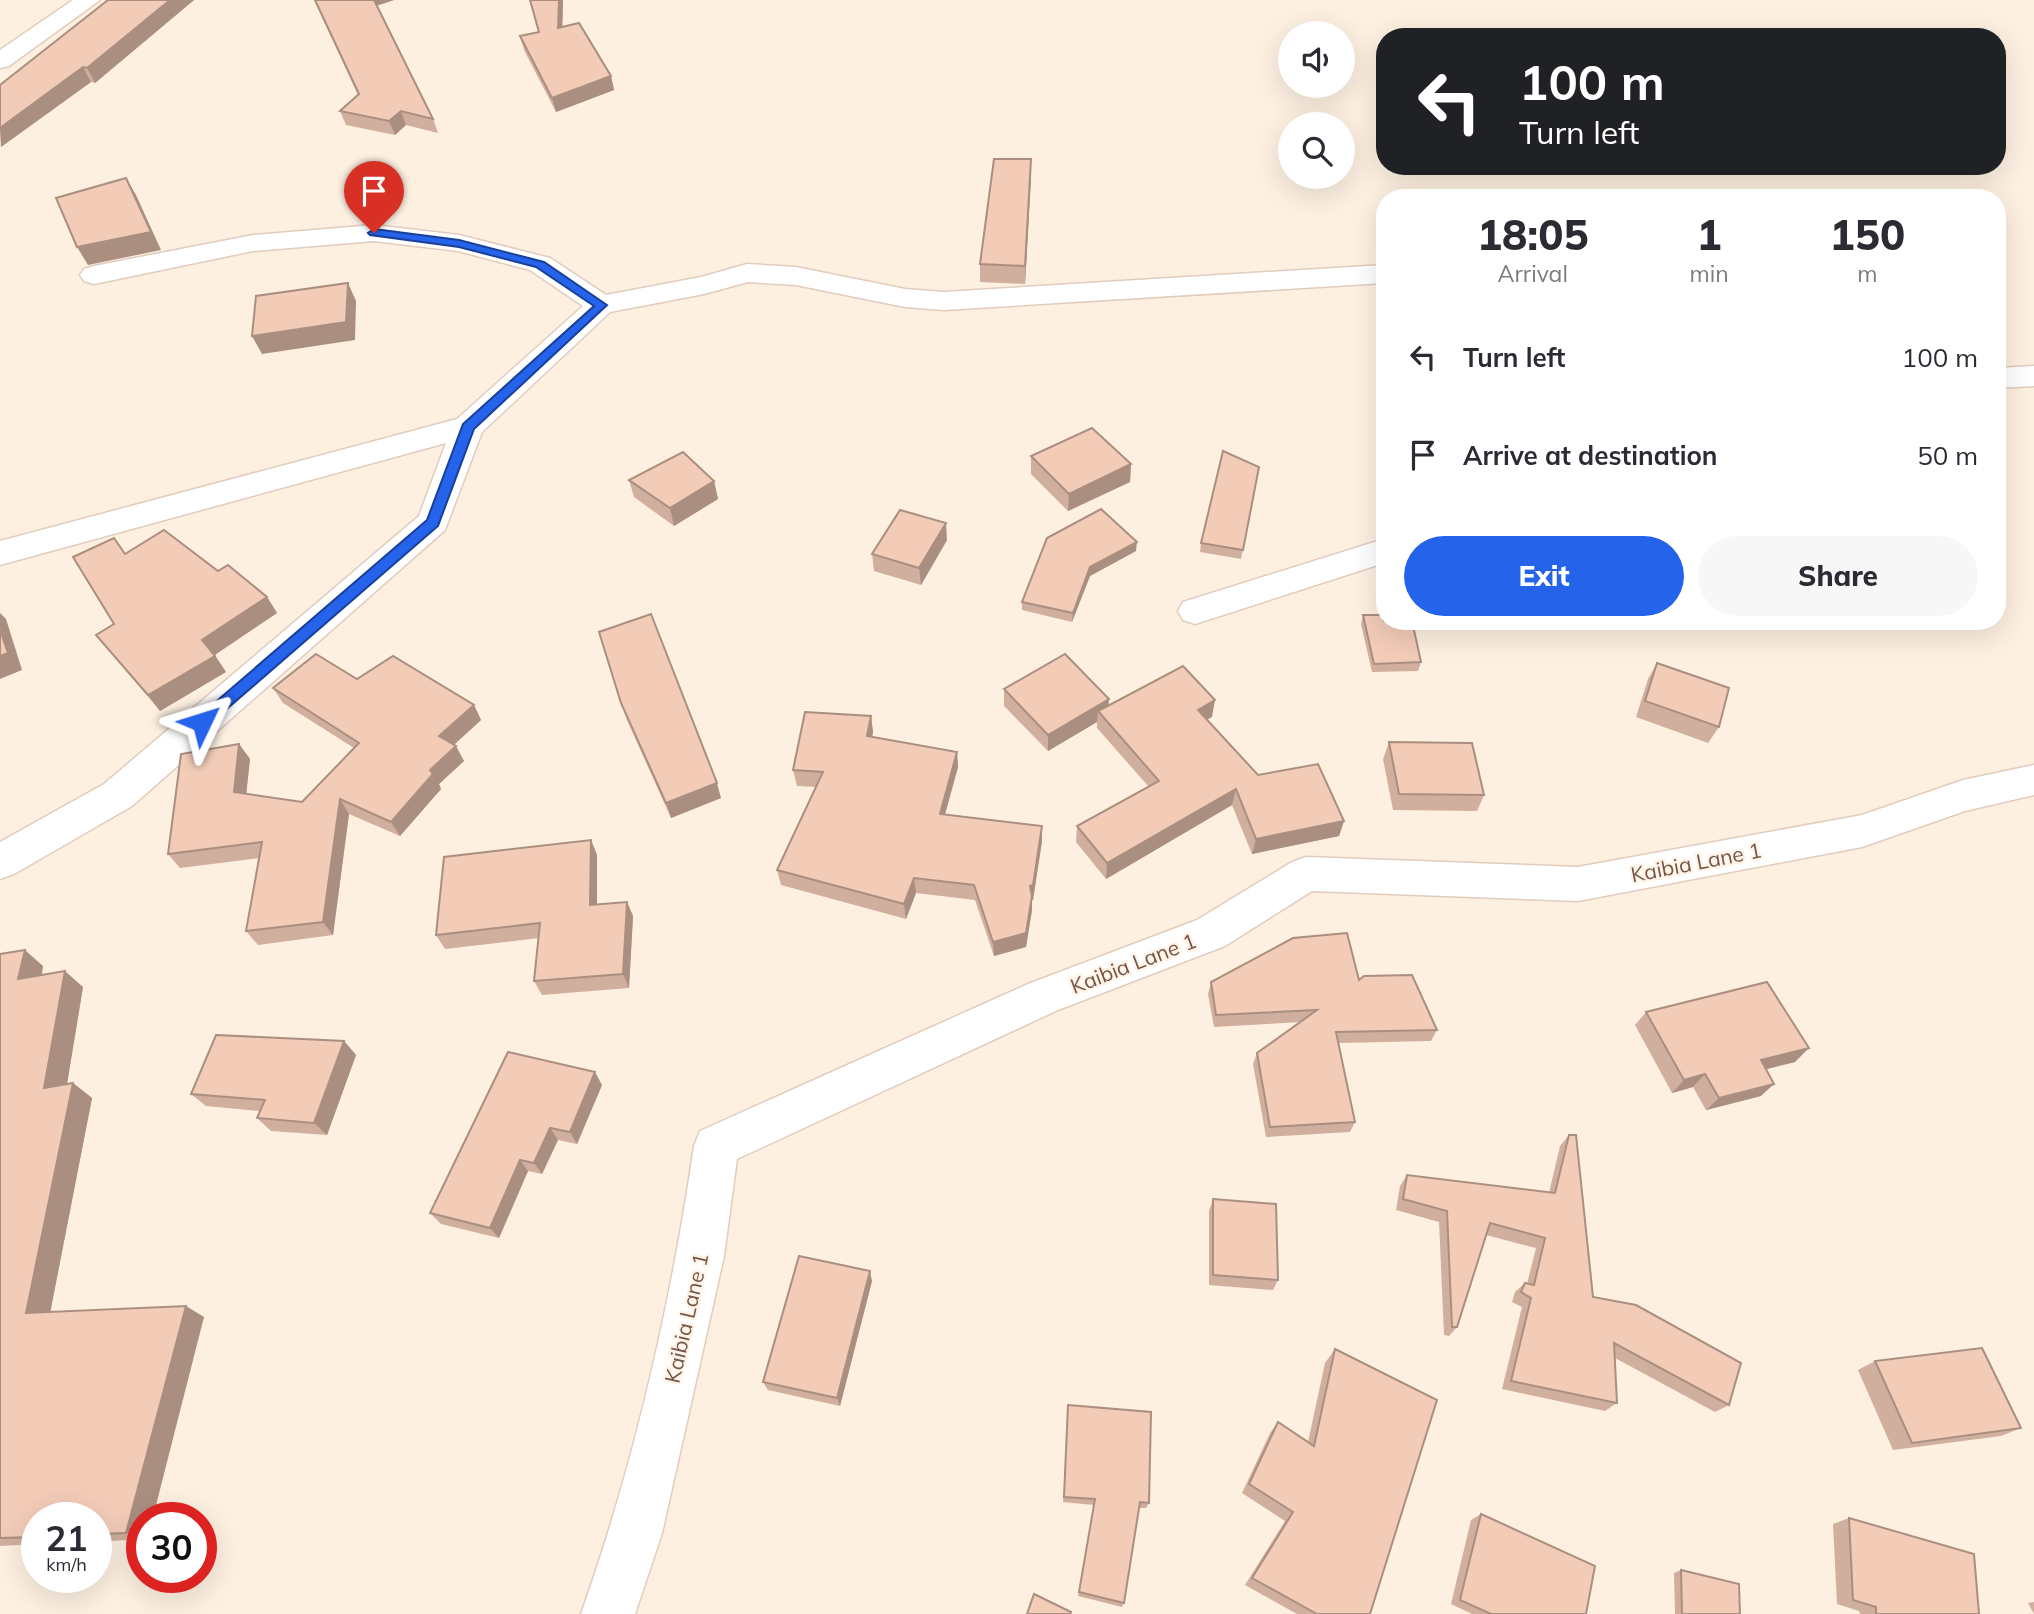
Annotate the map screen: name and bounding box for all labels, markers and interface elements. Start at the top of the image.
map controls [1278,21,1355,189]
button: sound [1278,21,1355,98]
text: 100 m [1519,51,1665,112]
icon: left [1404,56,1495,147]
button: search [1278,112,1355,189]
text: Turn left [1519,112,1639,152]
pin [344,161,404,233]
icon: arrive [355,172,393,210]
text: 18:05 [1477,208,1589,261]
text: 1 [1696,208,1722,261]
text: 150 [1830,208,1905,261]
text: Arrival [1498,259,1568,288]
text: min [1689,259,1729,288]
text: m [1857,259,1877,288]
icon: left [1404,338,1442,376]
text: Turn left [1463,341,1565,374]
text: 100 m [1902,341,1978,374]
icon: arrive [1404,436,1442,474]
text: Arrive at destination [1463,439,1718,472]
text: 50 m [1917,439,1978,472]
button: Exit [1404,536,1684,616]
button: Share [1698,536,1978,616]
position arrow [165,685,239,759]
street label: Kaibia Lane 1 [1629,837,1763,887]
street label: Kaibia Lane 1 [1067,927,1199,999]
street label: Kaibia Lane 1 [658,1251,714,1385]
speed limit sign: 30 [126,1502,217,1593]
text: 21 [45,1516,88,1560]
text: km/h [46,1553,87,1576]

